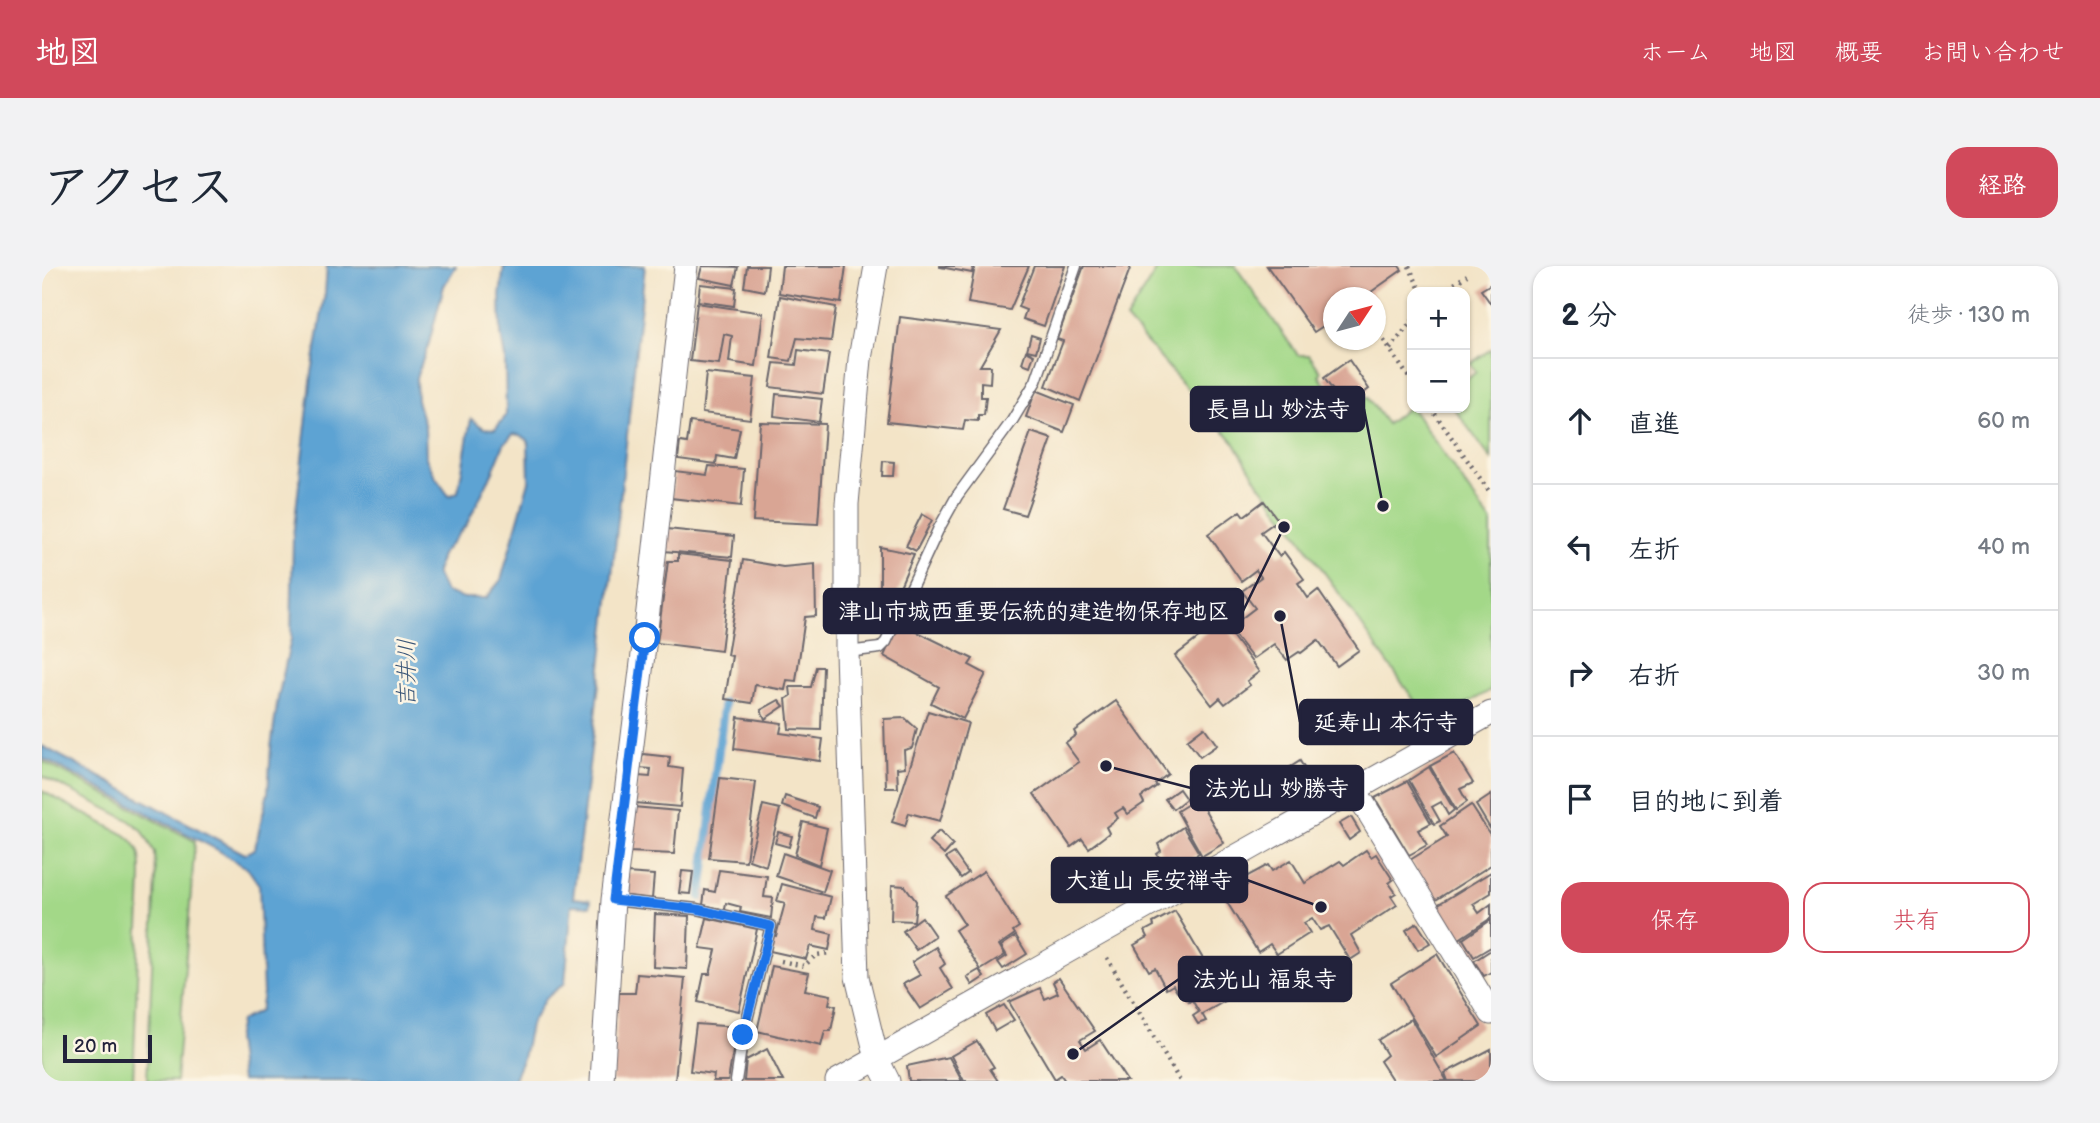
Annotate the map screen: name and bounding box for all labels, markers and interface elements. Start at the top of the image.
text: 地図 [35,33,101,73]
text: ホーム [1640,38,1711,67]
text: 地図 [1749,38,1797,67]
text: 概要 [1835,38,1883,67]
text: お問い合わせ [1921,38,2065,67]
button: 経路 [1946,147,2058,218]
text: アクセス [42,159,235,218]
north arrow [1323,287,1386,350]
map controls [1407,287,1470,413]
button: + [1407,287,1470,350]
text: 2 分 [1561,298,1617,334]
text: 徒歩 · 130 m [1907,301,2030,329]
button: − [1407,350,1470,413]
callout: 長昌山 妙法寺 [1191,387,1364,431]
text: 長昌山 妙法寺 [1206,396,1350,424]
icon: ahead [1561,402,1599,440]
text: 60 m [1977,407,2030,435]
text: 直進 [1628,409,1680,440]
icon: left [1561,528,1599,566]
text: 40 m [1977,533,2030,561]
text: 左折 [1628,535,1680,566]
callout: 津山市城西重要伝統的建造物保存地区 [824,589,1243,633]
text: 津山市城西重要伝統的建造物保存地区 [839,598,1230,626]
route start [629,622,660,653]
water label: 吉井川 [393,639,421,708]
icon: right [1561,654,1599,692]
text: 30 m [1977,659,2030,687]
text: 右折 [1628,661,1680,692]
callout: 延寿山 本行寺 [1300,700,1472,744]
text: 延寿山 本行寺 [1314,709,1458,737]
callout: 法光山 妙勝寺 [1191,766,1363,810]
text: 法光山 妙勝寺 [1205,775,1349,803]
icon: arrive [1561,780,1599,818]
text: 目的地に到着 [1628,787,1784,818]
callout: 大道山 長安禅寺 [1052,858,1247,902]
text: 大道山 長安禅寺 [1065,867,1233,895]
button: 保存 [1561,882,1789,953]
button: 共有 [1803,882,2030,953]
callout: 法光山 福泉寺 [1179,957,1351,1001]
text: 法光山 福泉寺 [1193,966,1337,994]
route end [727,1019,758,1050]
scale bar [63,1032,152,1064]
text: 20 m [74,1035,117,1058]

